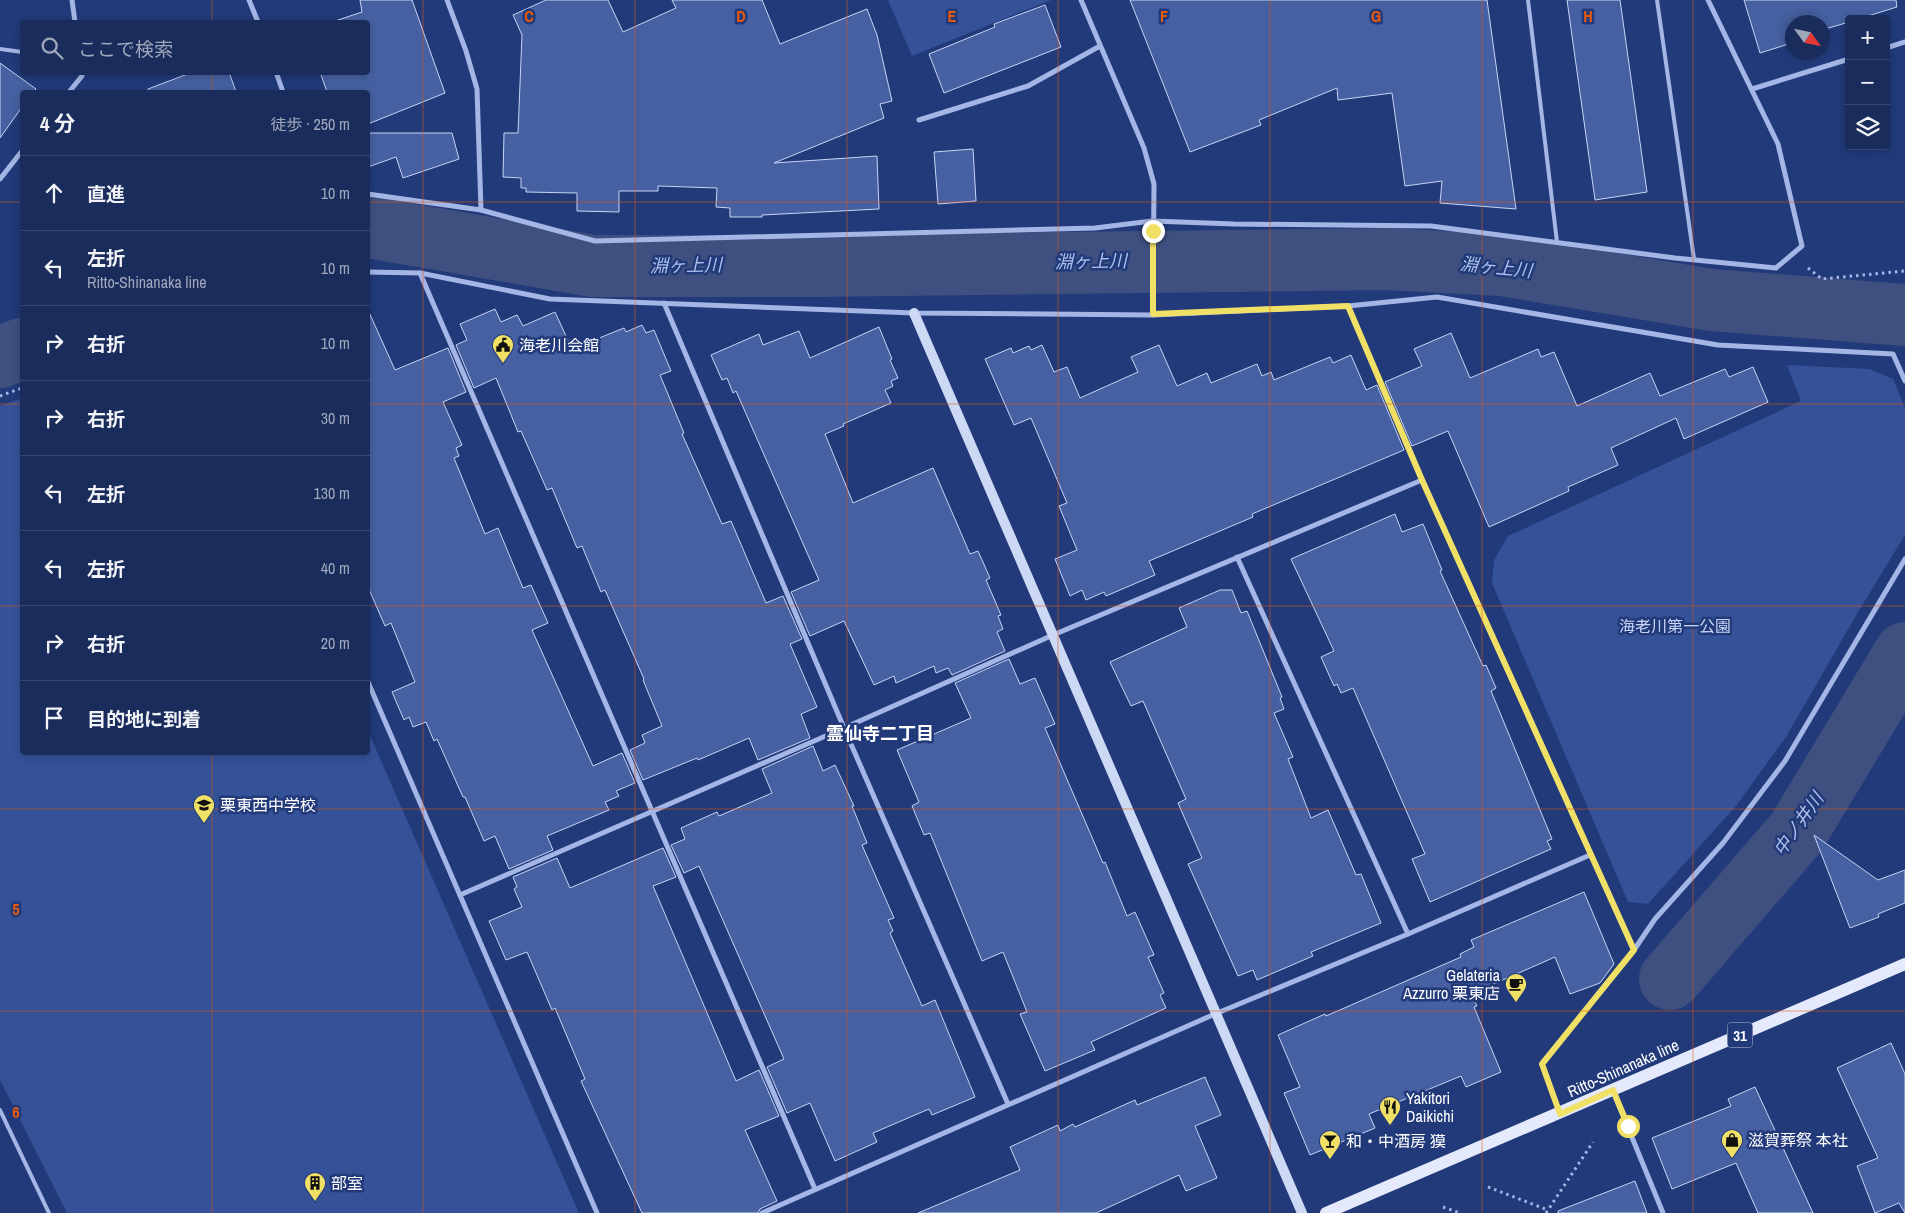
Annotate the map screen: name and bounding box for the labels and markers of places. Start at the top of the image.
public building icon: 海老川会館 [491,333,515,364]
place label: 海老川会館 [519,334,599,356]
school or university icon: 栗東西中学校 [192,793,216,824]
place label: 栗東西中学校 [220,794,316,816]
place label: Gelateria Azzurro 栗東店 [1402,964,1501,1004]
cafe icon: Gelateria Azzurro 栗東店 [1504,972,1528,1003]
place label: Yakitori Daikichi [1406,1087,1454,1127]
restaurant icon: Yakitori Daikichi [1378,1095,1402,1126]
shop icon: 滋賀葬祭 本社 [1720,1128,1744,1159]
bar icon: 和・中酒房 獏 [1318,1129,1342,1160]
place label: 滋賀葬祭 本社 [1748,1129,1848,1151]
place label: 和・中酒房 獏 [1346,1130,1446,1152]
building icon: 部室 [303,1171,327,1202]
place label: 部室 [331,1172,363,1194]

